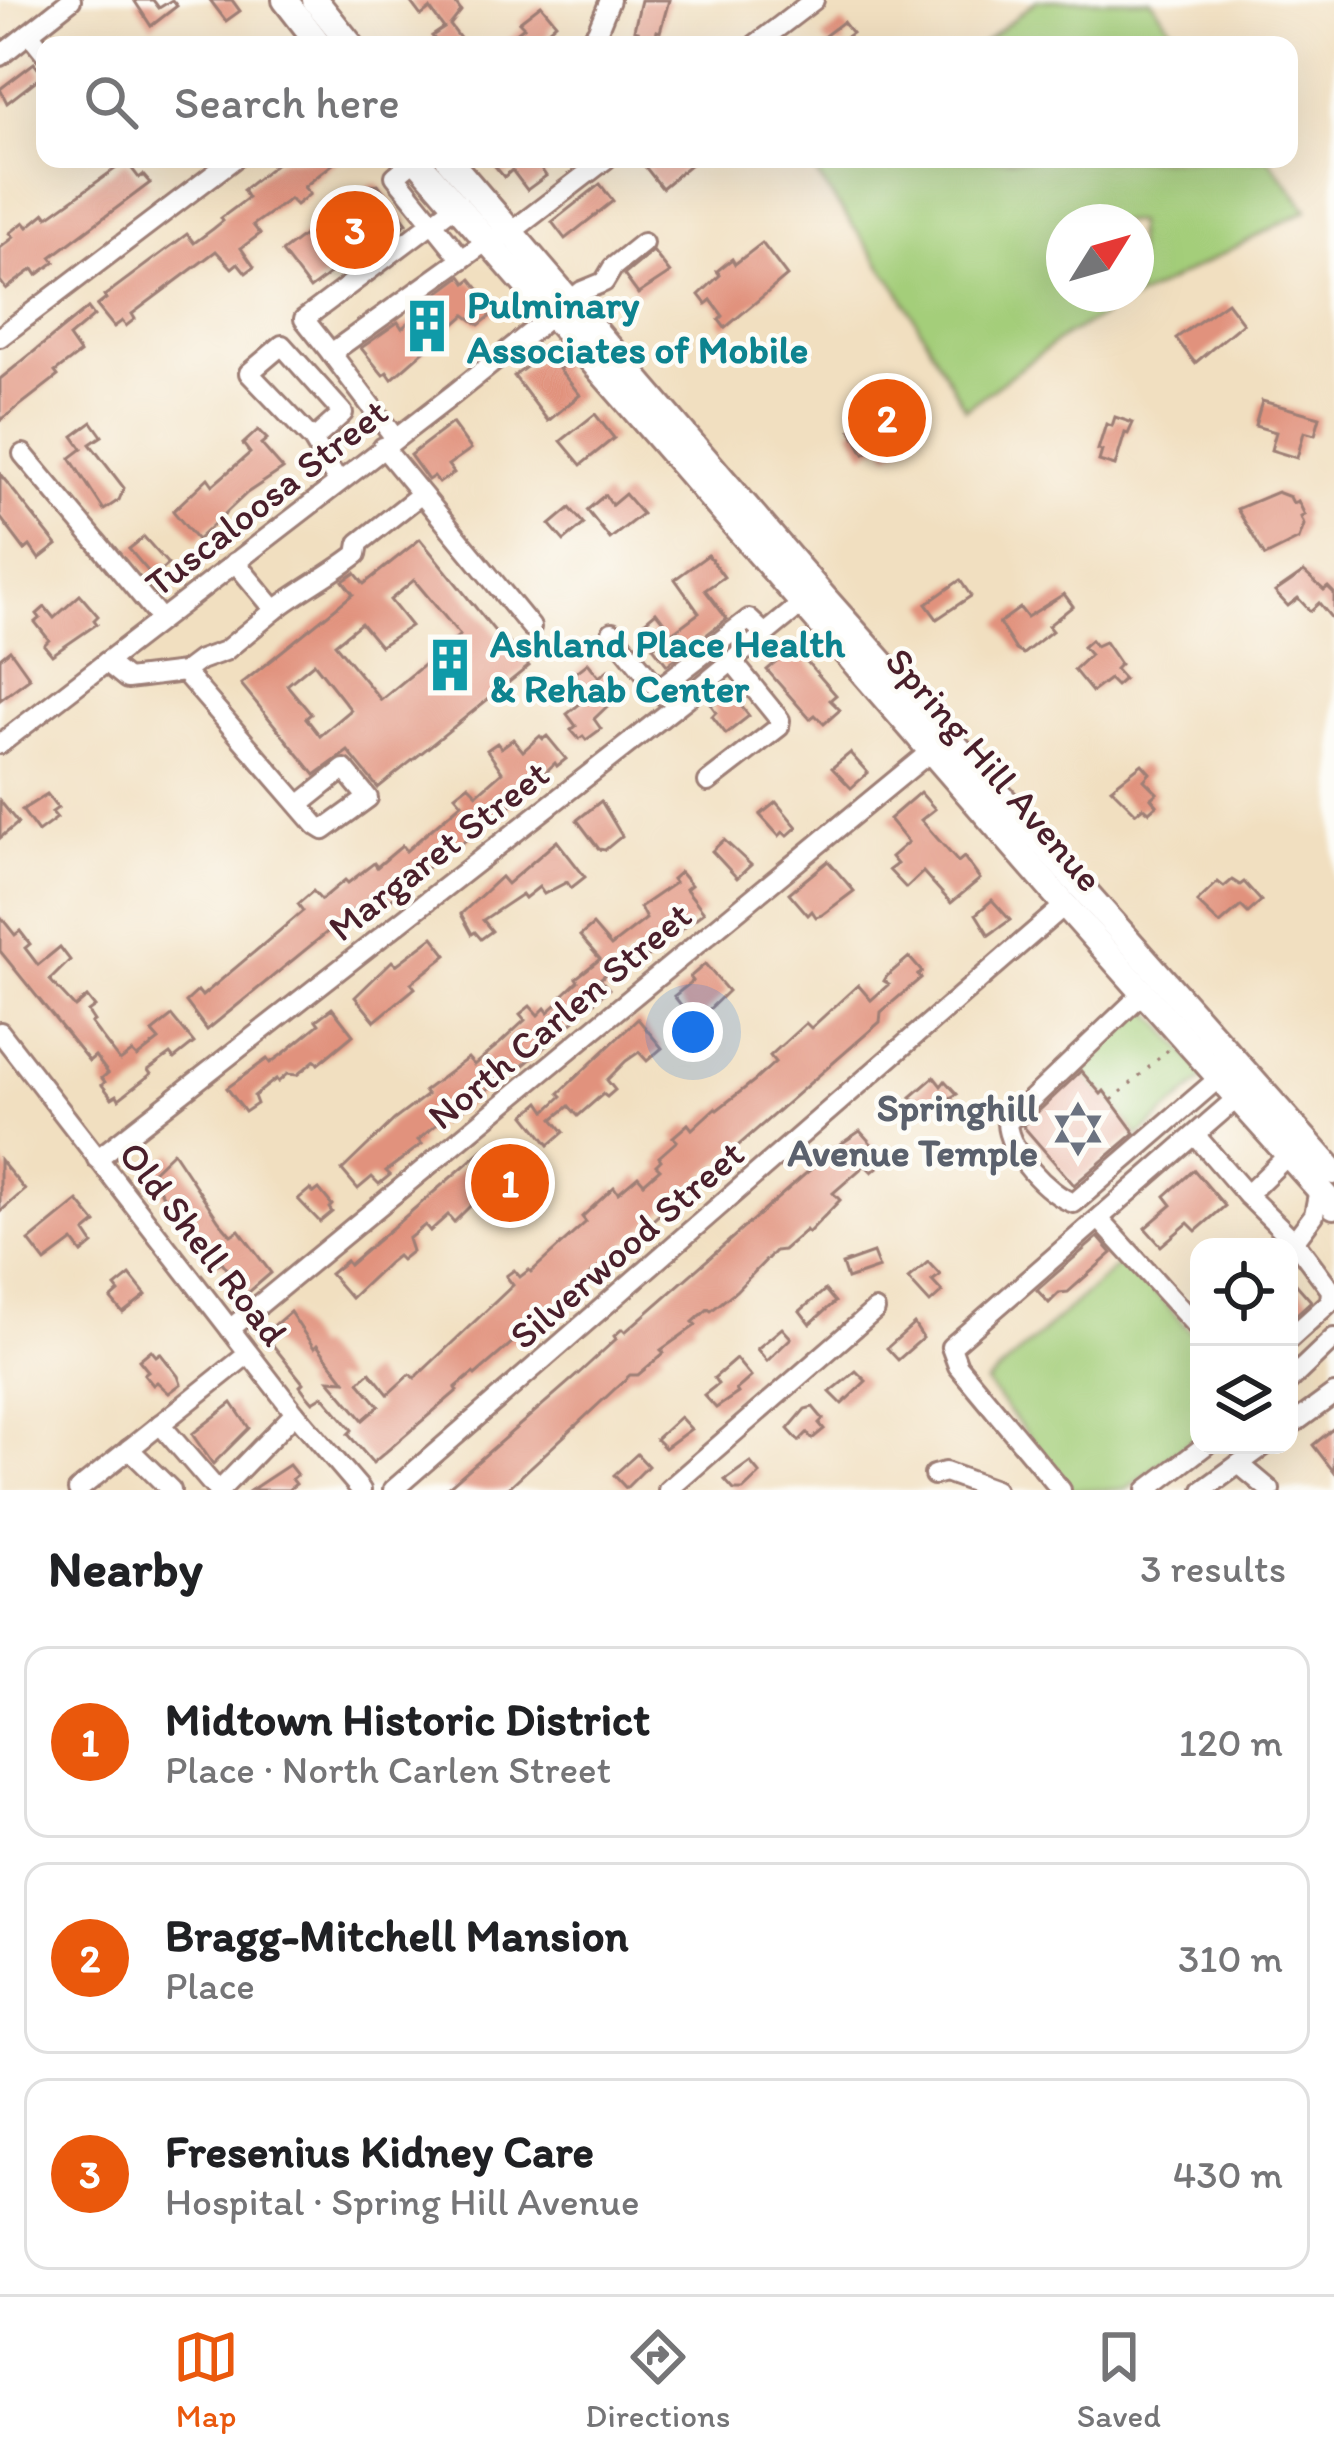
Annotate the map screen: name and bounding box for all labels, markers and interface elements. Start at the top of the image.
search box [36,36,1298,168]
icon: search [78,69,144,135]
text: Search here [174,75,400,129]
pin: 3 [316,185,394,275]
north arrow [1046,204,1154,312]
place label: Pulminary Associates of Mobile [467,281,808,373]
building icon: Pulminary Associates of Mobile [398,297,456,355]
pin: 2 [848,373,926,463]
street label: Tuscaloosa Street [136,388,397,607]
place label: Ashland Place Health & Rehab Center [490,620,846,712]
building icon: Ashland Place Health & Rehab Center [421,636,479,694]
street label: Spring Hill Avenue [876,638,1113,901]
street label: Margaret Street [319,750,558,951]
street label: North Carlen Street [418,892,701,1139]
your location [663,1002,723,1062]
place label: Springhill Avenue Temple [788,1084,1039,1176]
synagogue icon: Springhill Avenue Temple [1049,1100,1107,1158]
street label: Silverwood Street [500,1130,753,1359]
street label: Old Shell Road [109,1132,298,1355]
pin: 1 [471,1138,549,1228]
map controls [1190,1238,1298,1454]
button: locate [1190,1238,1298,1346]
button: layers [1190,1346,1298,1454]
text: Nearby [48,1538,203,1599]
text: 3 results [1140,1545,1286,1592]
text: Midtown Historic District [165,1692,650,1746]
text: 1 [81,1719,99,1766]
text: 120 m [1179,1719,1283,1766]
text: Place · North Carlen Street [165,1746,611,1793]
text: Bragg-Mitchell Mansion [165,1908,629,1962]
text: 2 [80,1935,100,1982]
text: 310 m [1178,1935,1283,1982]
text: Place [165,1962,255,2009]
text: Fresenius Kidney Care [165,2124,594,2178]
text: 3 [79,2151,101,2198]
text: 430 m [1173,2151,1283,2198]
text: Hospital · Spring Hill Avenue [165,2178,639,2225]
tab: Map [173,2324,239,2435]
tab: Directions [585,2324,730,2435]
tab: Saved [1077,2324,1161,2435]

